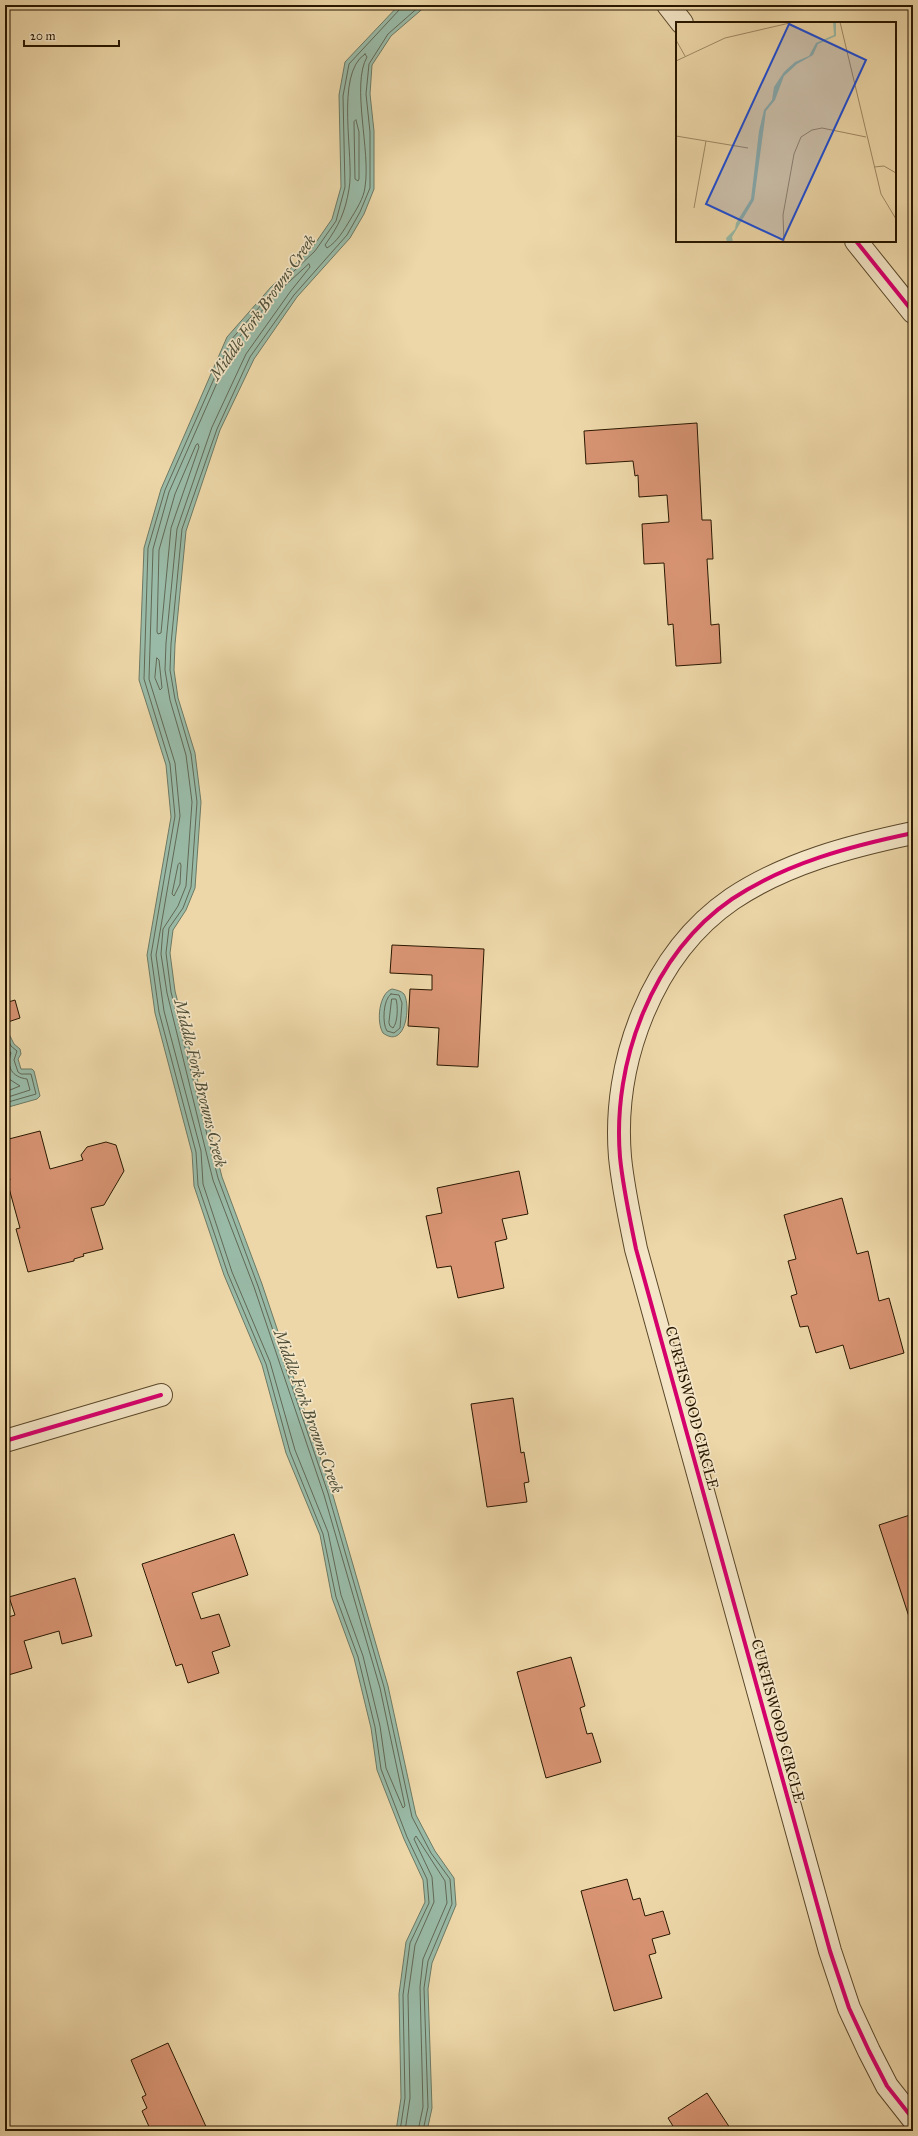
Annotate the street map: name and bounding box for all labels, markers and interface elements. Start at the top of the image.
scale bar [24,22,119,48]
inset map [676,22,896,242]
text: 20 m [30,29,56,43]
water label: Middle Fork Browns Creek [204,231,320,385]
water label: Middle Fork Browns Creek [170,995,231,1169]
street label: CURTISWOOD CIRCLE [661,1324,723,1492]
water label: Middle Fork Browns Creek [269,1325,347,1495]
street label: CURTISWOOD CIRCLE [747,1637,809,1805]

